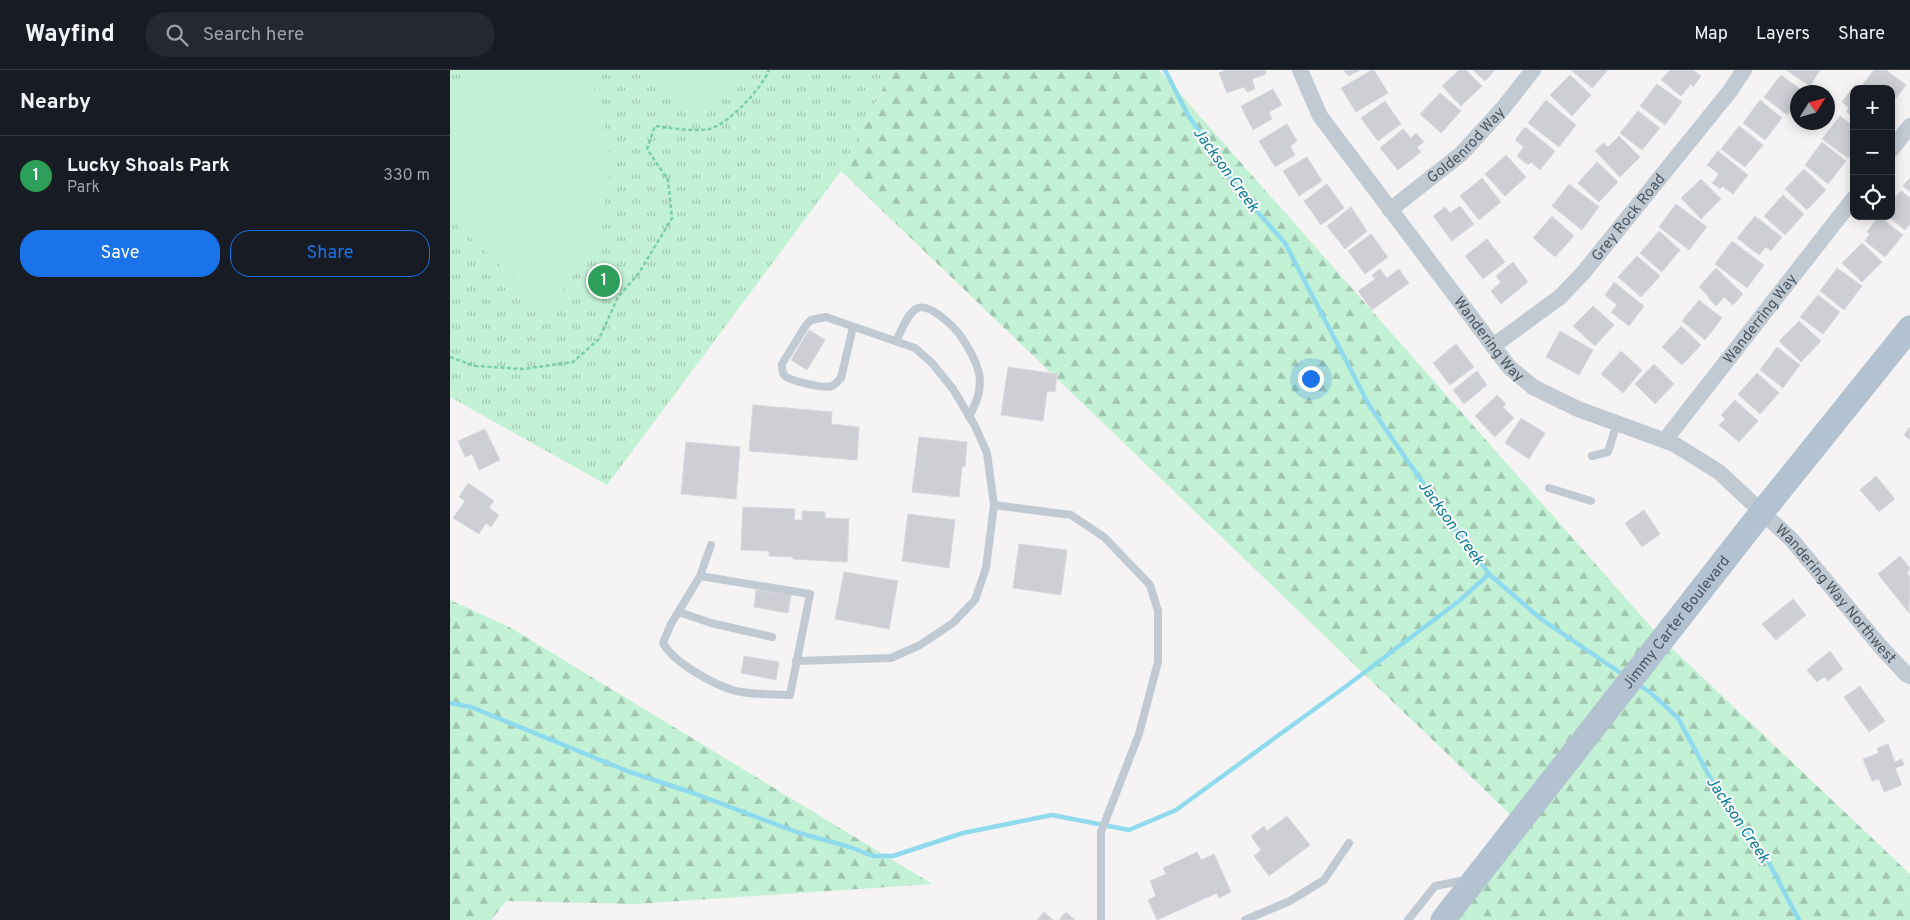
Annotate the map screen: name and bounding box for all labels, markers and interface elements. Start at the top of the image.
search box [145,12,495,57]
text: Wayfind [25,20,115,50]
icon: search [163,21,191,49]
text: Search here [203,23,304,47]
text: Map [1694,23,1728,46]
text: Layers [1756,23,1810,46]
text: Share [1838,23,1885,46]
north arrow [1790,85,1835,130]
map controls [1850,85,1895,220]
button: + [1850,85,1895,130]
text: Nearby [20,89,91,116]
street label: Goldenrod Way [1424,104,1510,188]
water label: Jackson Creek [1188,124,1263,217]
button: − [1850,130,1895,175]
text: Lucky Shoals Park [67,154,230,178]
text: 1 [33,166,39,186]
text: 330 m [383,166,430,186]
street label: Grey Rock Road [1588,171,1670,266]
button: locate [1850,175,1895,220]
text: Park [67,178,100,198]
button: Save [20,230,220,277]
button: Share [230,230,430,277]
pin: 1 [588,262,620,300]
street label: Wanderring Way [1720,271,1802,369]
street label: Wandering Way [1448,293,1528,387]
your location [1298,366,1324,392]
water label: Jackson Creek [1413,477,1488,570]
street label: Wandering Way Northwest [1771,521,1900,668]
street label: Jimmy Carter Boulevard [1619,553,1735,694]
water label: Jackson Creek [1701,773,1774,868]

